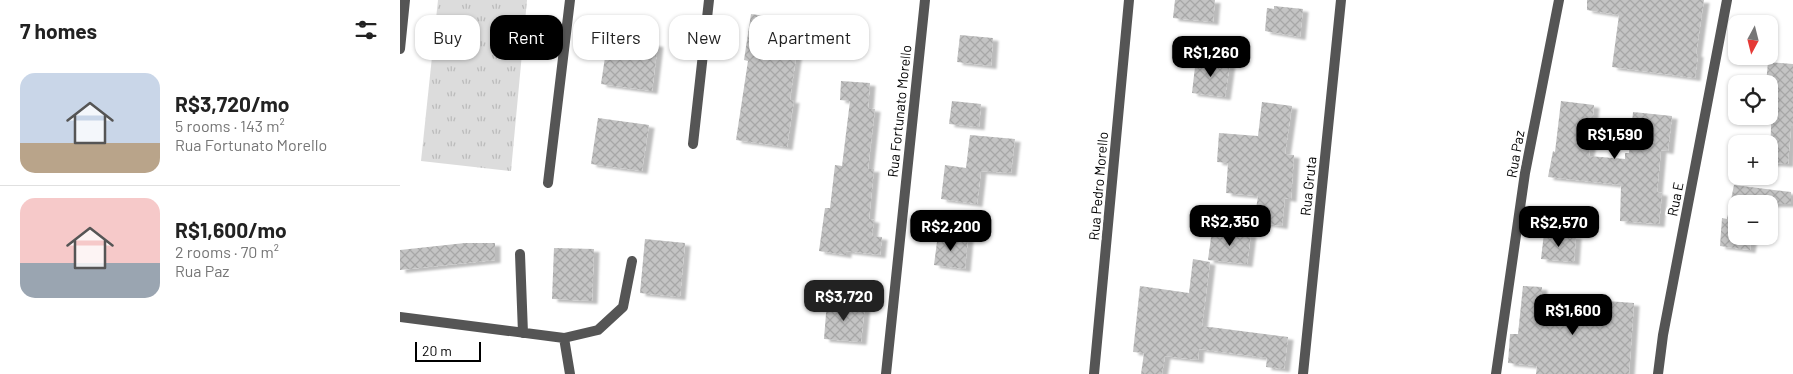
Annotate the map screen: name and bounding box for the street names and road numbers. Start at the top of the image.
street label: Rua Fortunato Morello [884,44,914,178]
street label: Rua Paz [1502,129,1528,179]
street label: Rua Pedro Morello [1085,131,1111,241]
street label: Rua Gruta [1296,156,1320,216]
street label: Rua E [1663,180,1687,218]

